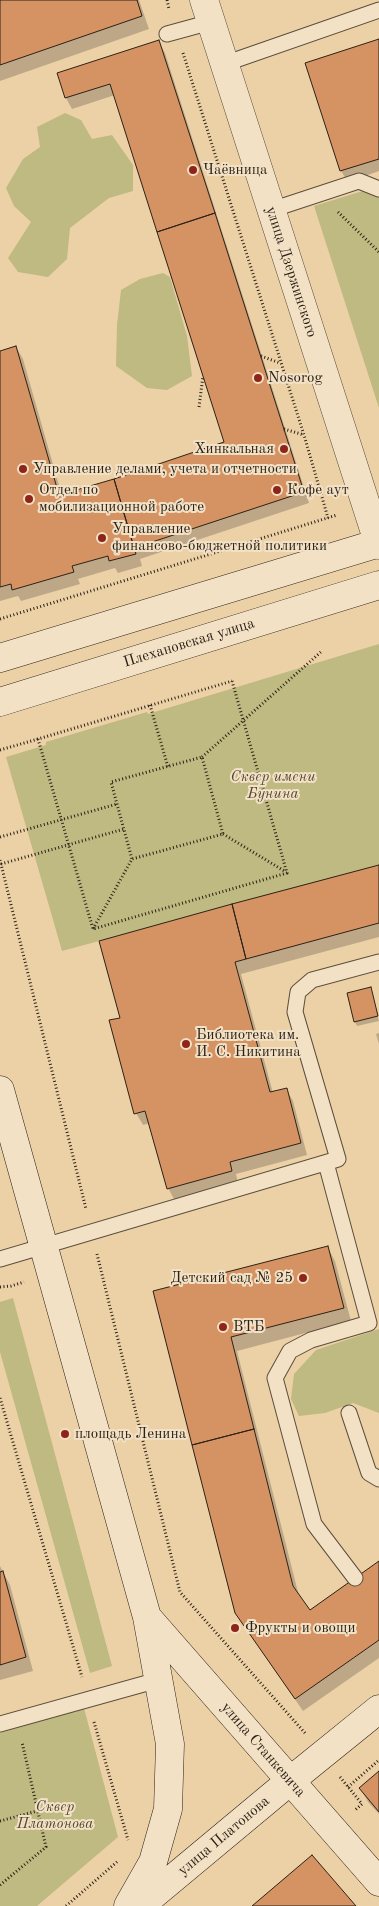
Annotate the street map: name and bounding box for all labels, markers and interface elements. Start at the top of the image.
place label: Чаёвница [203,161,267,179]
marker: Чаёвница [187,164,199,176]
street label: улица Дзержинского [261,204,321,340]
place label: Nosorog [268,369,323,387]
marker: Nosorog [252,372,264,384]
place label: Хинкальная [194,440,274,458]
marker: Хинкальная [278,443,290,455]
place label: Управление делами, учета и отчетности [33,460,297,478]
marker: Управление делами, учета и отчетности [17,463,29,475]
place label: Отдел по мобилизационной работе [39,481,204,516]
place label: Кофе аут [287,481,349,499]
marker: Кофе аут [271,484,283,496]
marker: Отдел по мобилизационной работе [23,493,35,505]
place label: Управление финансово-бюджетной политики [112,520,327,555]
marker: Управление финансово-бюджетной политики [96,532,108,544]
street label: Плехановская улица [121,614,257,672]
park label: Cквер имени Бунина [231,768,315,803]
place label: Библиотека им. И. С. Никитина [196,1026,301,1061]
marker: Библиотека им. И. С. Никитина [180,1038,192,1050]
place label: Детский сад № 25 [170,1269,293,1287]
marker: Детский сад № 25 [297,1272,309,1284]
place label: ВТБ [233,1318,264,1336]
marker: ВТБ [217,1321,229,1333]
place label: площадь Ленина [75,1425,186,1443]
marker: площадь Ленина [59,1428,71,1440]
place label: Фрукты и овощи [245,1619,355,1637]
marker: Фрукты и овощи [229,1622,241,1634]
street label: улица Станкевича [217,1699,309,1801]
street label: улица Платонова [174,1792,274,1880]
park label: Сквер Платонова [17,1798,93,1833]

